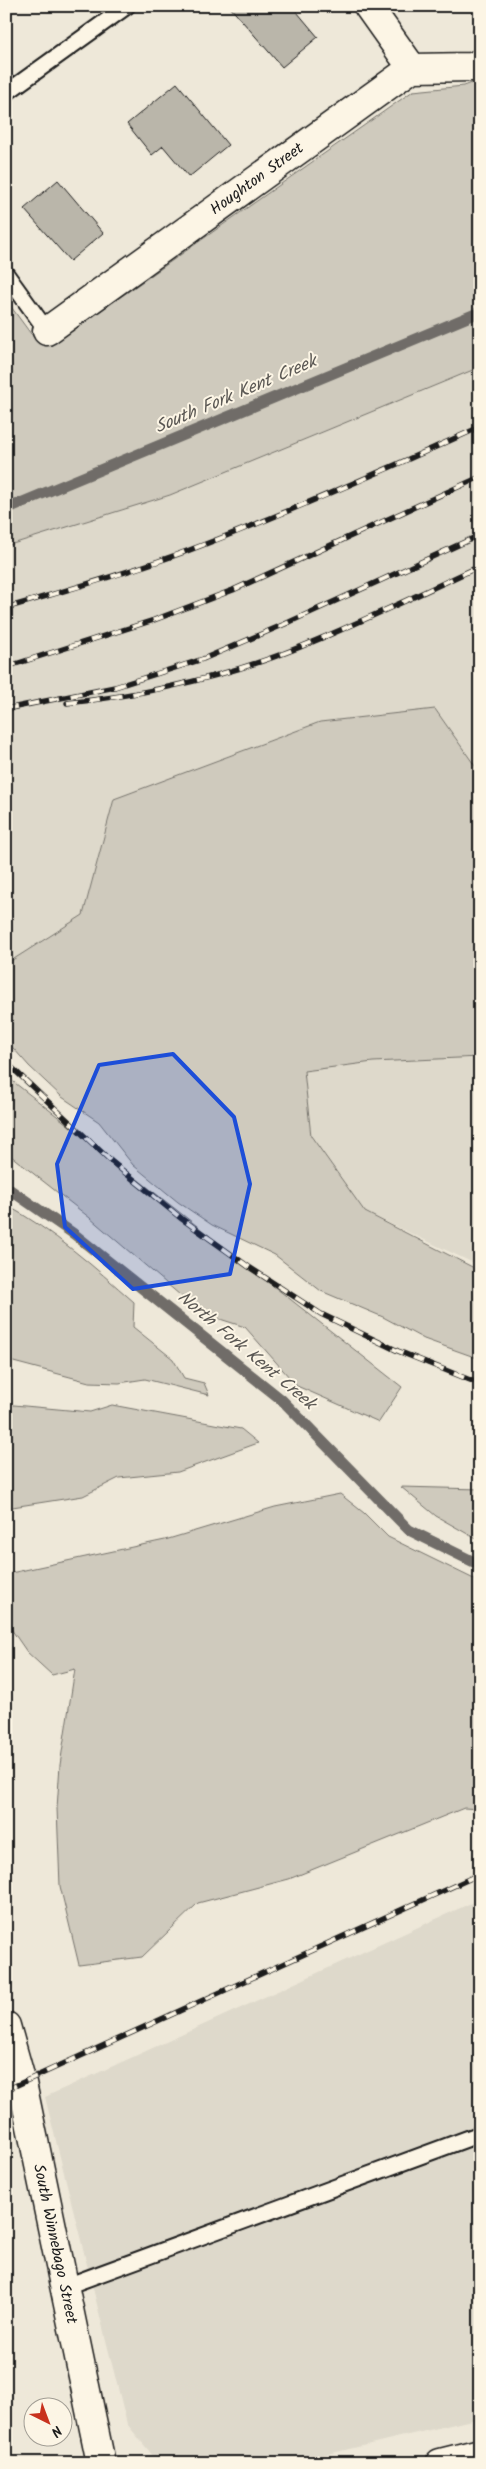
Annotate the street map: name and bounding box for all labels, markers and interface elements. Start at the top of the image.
street label: Houghton Street [205,136,310,222]
water label: South Fork Kent Creek [151,347,324,442]
water label: North Fork Kent Creek [170,1284,324,1419]
street label: South Winnebago Street [26,2162,84,2327]
north arrow [22,2396,72,2446]
text: N [45,2420,67,2442]

